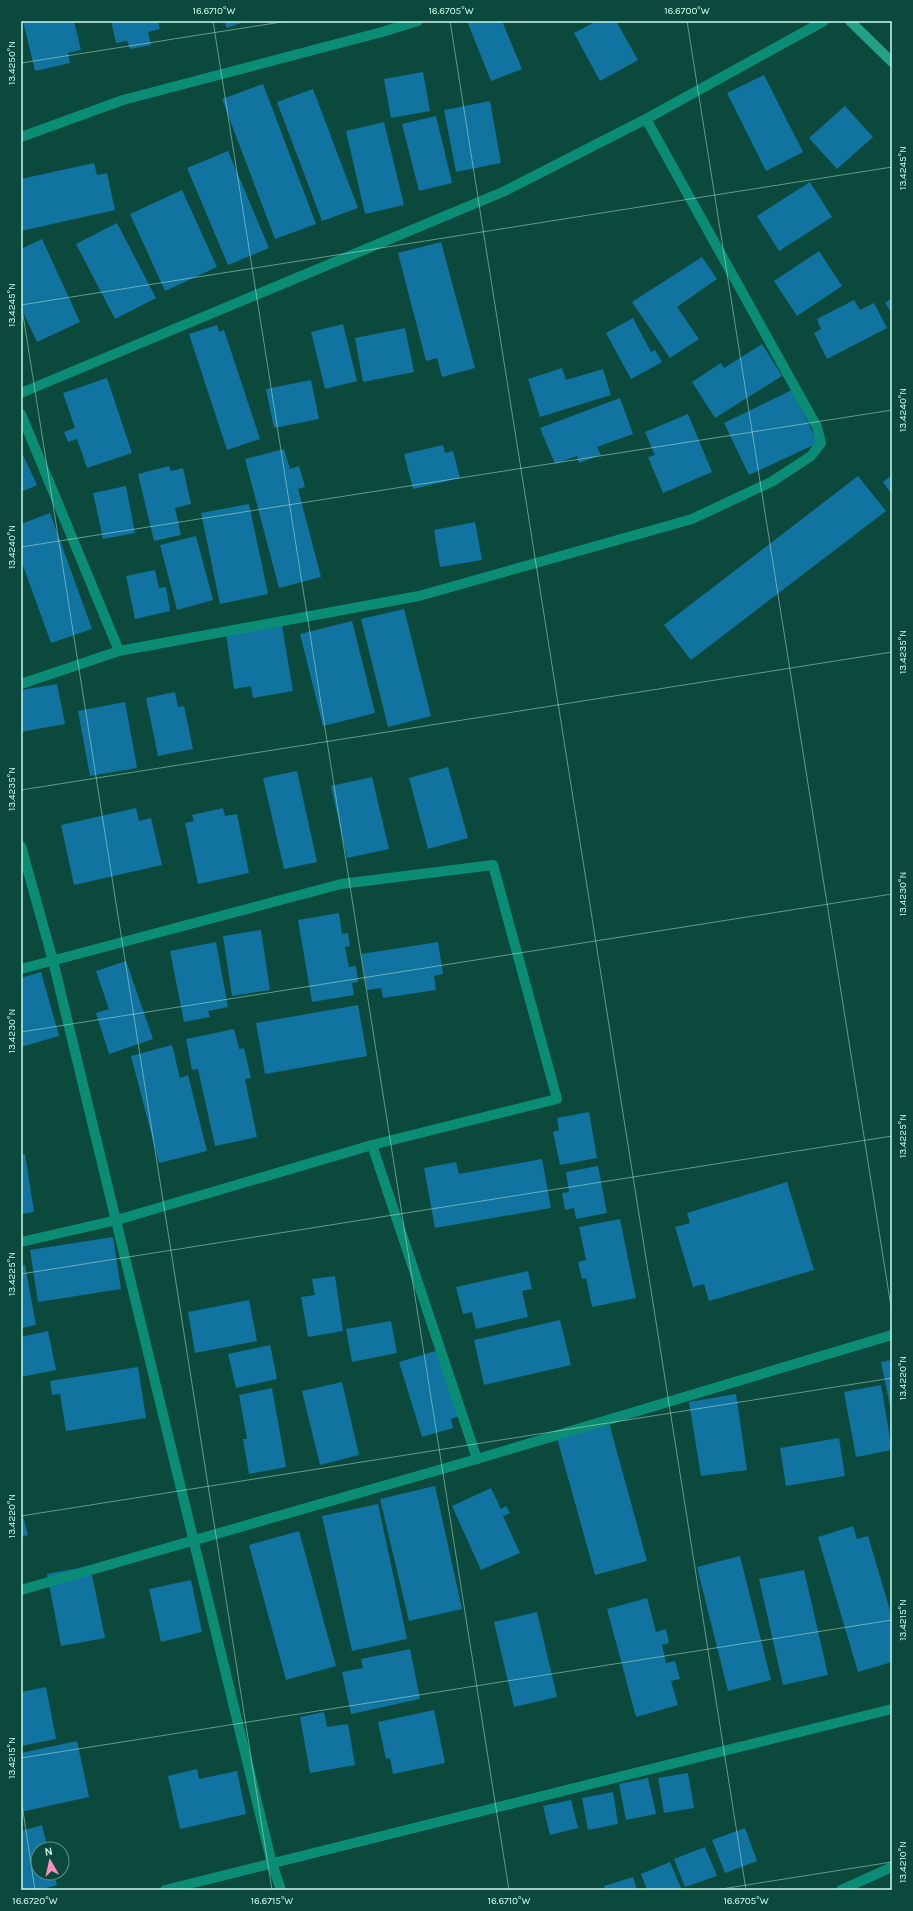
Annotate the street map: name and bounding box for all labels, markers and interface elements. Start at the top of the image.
text: 16.6710°W [193,5,235,17]
text: 16.6705°W [428,5,474,17]
text: 16.6700°W [664,5,710,17]
text: 13.4250°N [6,41,18,85]
text: 13.4245°N [897,146,909,190]
text: 13.4245°N [6,283,18,327]
text: 13.4240°N [897,388,909,432]
text: 13.4240°N [6,525,18,569]
text: 13.4235°N [897,630,909,674]
text: 13.4235°N [6,767,18,811]
text: 13.4230°N [897,872,909,916]
text: 13.4230°N [6,1009,18,1053]
text: 13.4225°N [897,1114,909,1158]
text: 13.4225°N [6,1252,18,1296]
text: 13.4220°N [897,1356,909,1400]
text: 13.4220°N [6,1494,18,1538]
text: 13.4215°N [897,1599,909,1641]
text: 13.4215°N [6,1737,18,1779]
north arrow [30,1841,70,1881]
text: 13.4210°N [897,1841,909,1883]
text: N [44,1845,53,1859]
text: 16.6720°W [12,1895,58,1907]
text: 16.6715°W [251,1895,293,1907]
text: 16.6710°W [488,1895,530,1907]
text: 16.6705°W [723,1895,769,1907]

